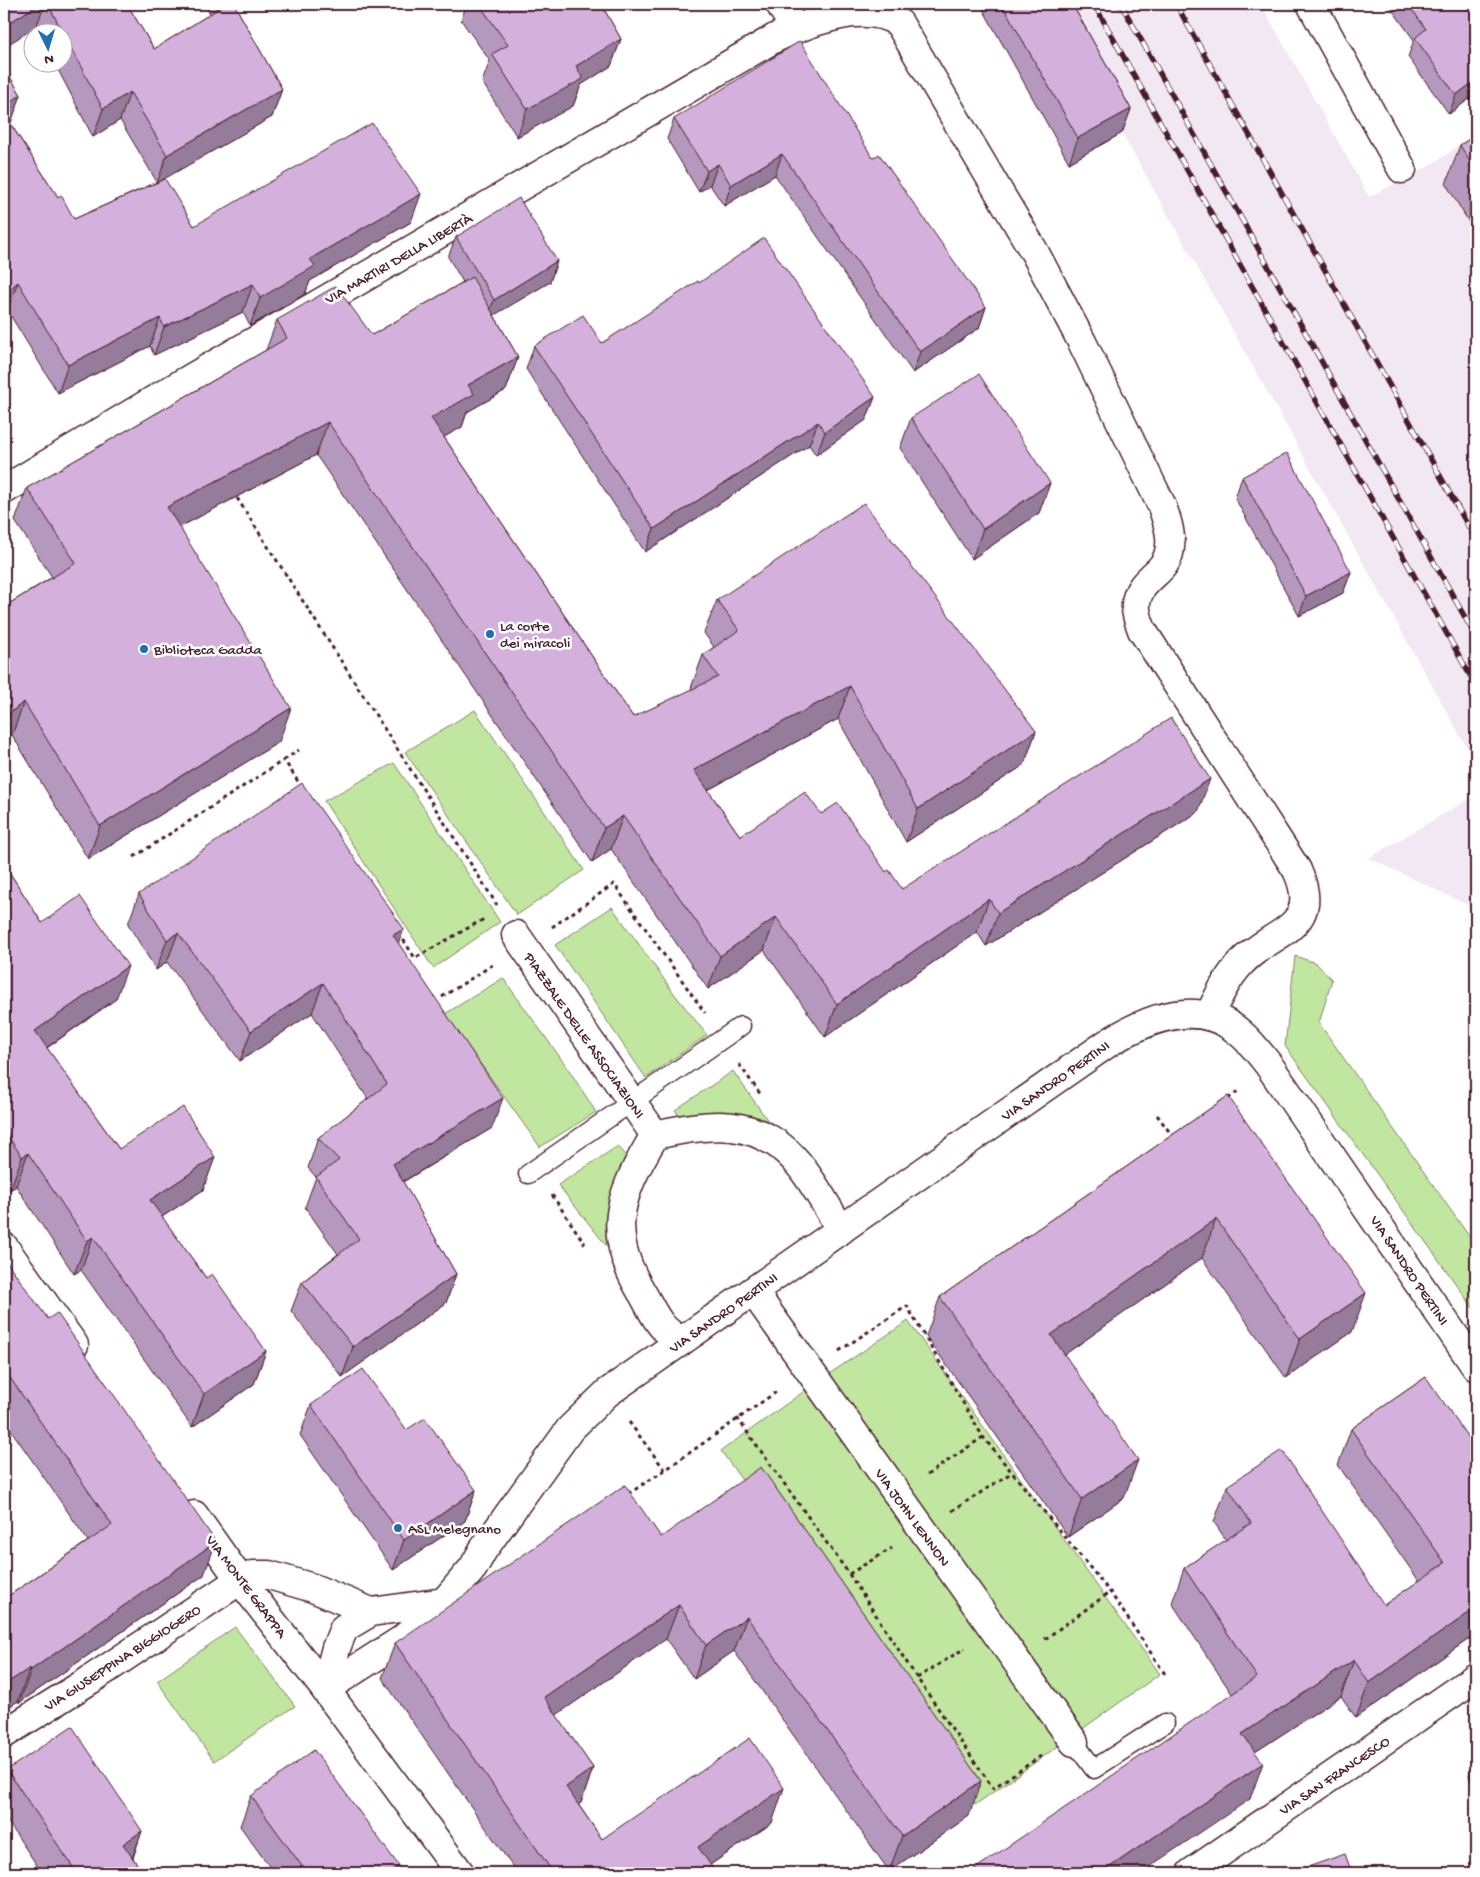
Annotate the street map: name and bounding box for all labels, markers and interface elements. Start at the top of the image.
north arrow [22,22,72,72]
text: N [44,50,54,67]
street label: VIA MARTIRI DELLA LIBERTÀ [321,210,477,310]
place label: La corte dei miracoli [500,618,570,653]
marker: La corte dei miracoli [484,628,496,640]
place label: Biblioteca Gadda [153,642,262,660]
marker: Biblioteca Gadda [138,643,150,655]
street label: PIAZZALE DELLE ASSOCIAZIONI [518,949,648,1123]
street label: VIA SANDRO PERTINI [998,1037,1114,1126]
street label: VIA SANDRO PERTINI [1364,1212,1452,1329]
street label: VIA SANDRO PERTINI [666,1269,782,1358]
street label: VIA JOHN LENNON [869,1465,953,1571]
place label: ASL Melegnano [408,1521,501,1539]
marker: ASL Melegnano [392,1522,404,1534]
street label: VIA MONTE GRAPPA [200,1532,291,1643]
street label: VIA GIUSEPPINA BIGGIOGERO [40,1601,205,1717]
street label: VIA SAN FRANCESCO [1276,1733,1394,1821]

